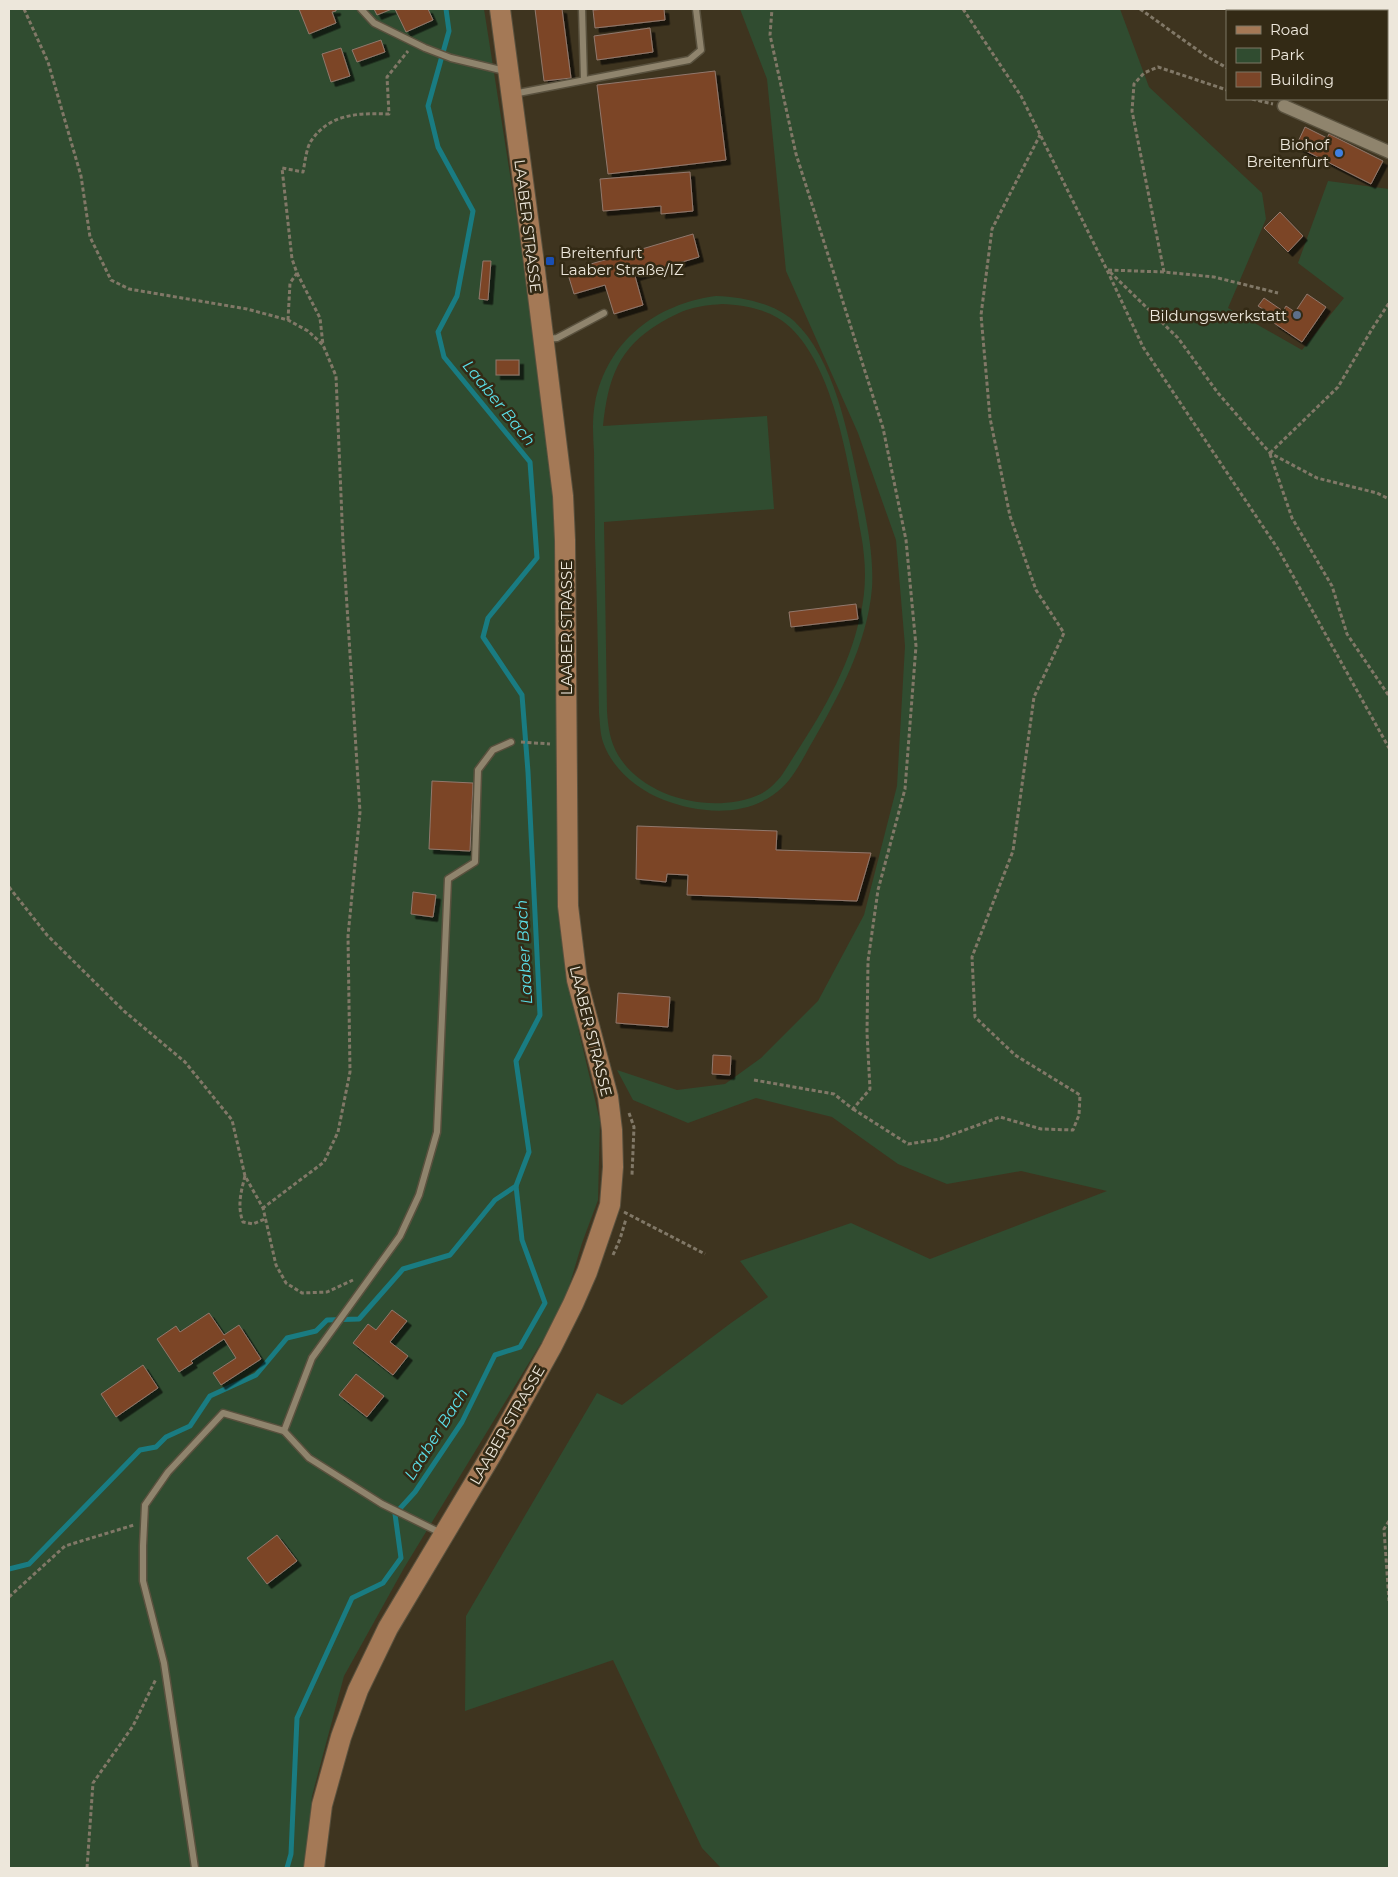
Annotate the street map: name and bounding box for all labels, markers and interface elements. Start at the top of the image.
legend [1226,10,1388,100]
text: Road [1270,20,1309,39]
text: Park [1270,45,1304,64]
text: Building [1270,70,1334,89]
place label: Biohof Breitenfurt [1246,135,1330,171]
marker: Biohof Breitenfurt [1333,147,1345,159]
street label: LAABER STRASSE [510,158,546,294]
place label: Breitenfurt Laaber Straße/IZ [560,243,684,279]
marker: Breitenfurt Laaber Straße/IZ [544,255,556,267]
place label: Bildungswerkstatt [1149,306,1287,325]
marker: Bildungswerkstatt [1291,309,1303,321]
water label: Laaber Bach [459,356,539,450]
street label: LAABER STRASSE [557,561,576,695]
water label: Laaber Bach [512,899,536,1005]
street label: LAABER STRASSE [566,964,616,1098]
street label: LAABER STRASSE [465,1362,549,1488]
water label: Laaber Bach [400,1385,472,1483]

